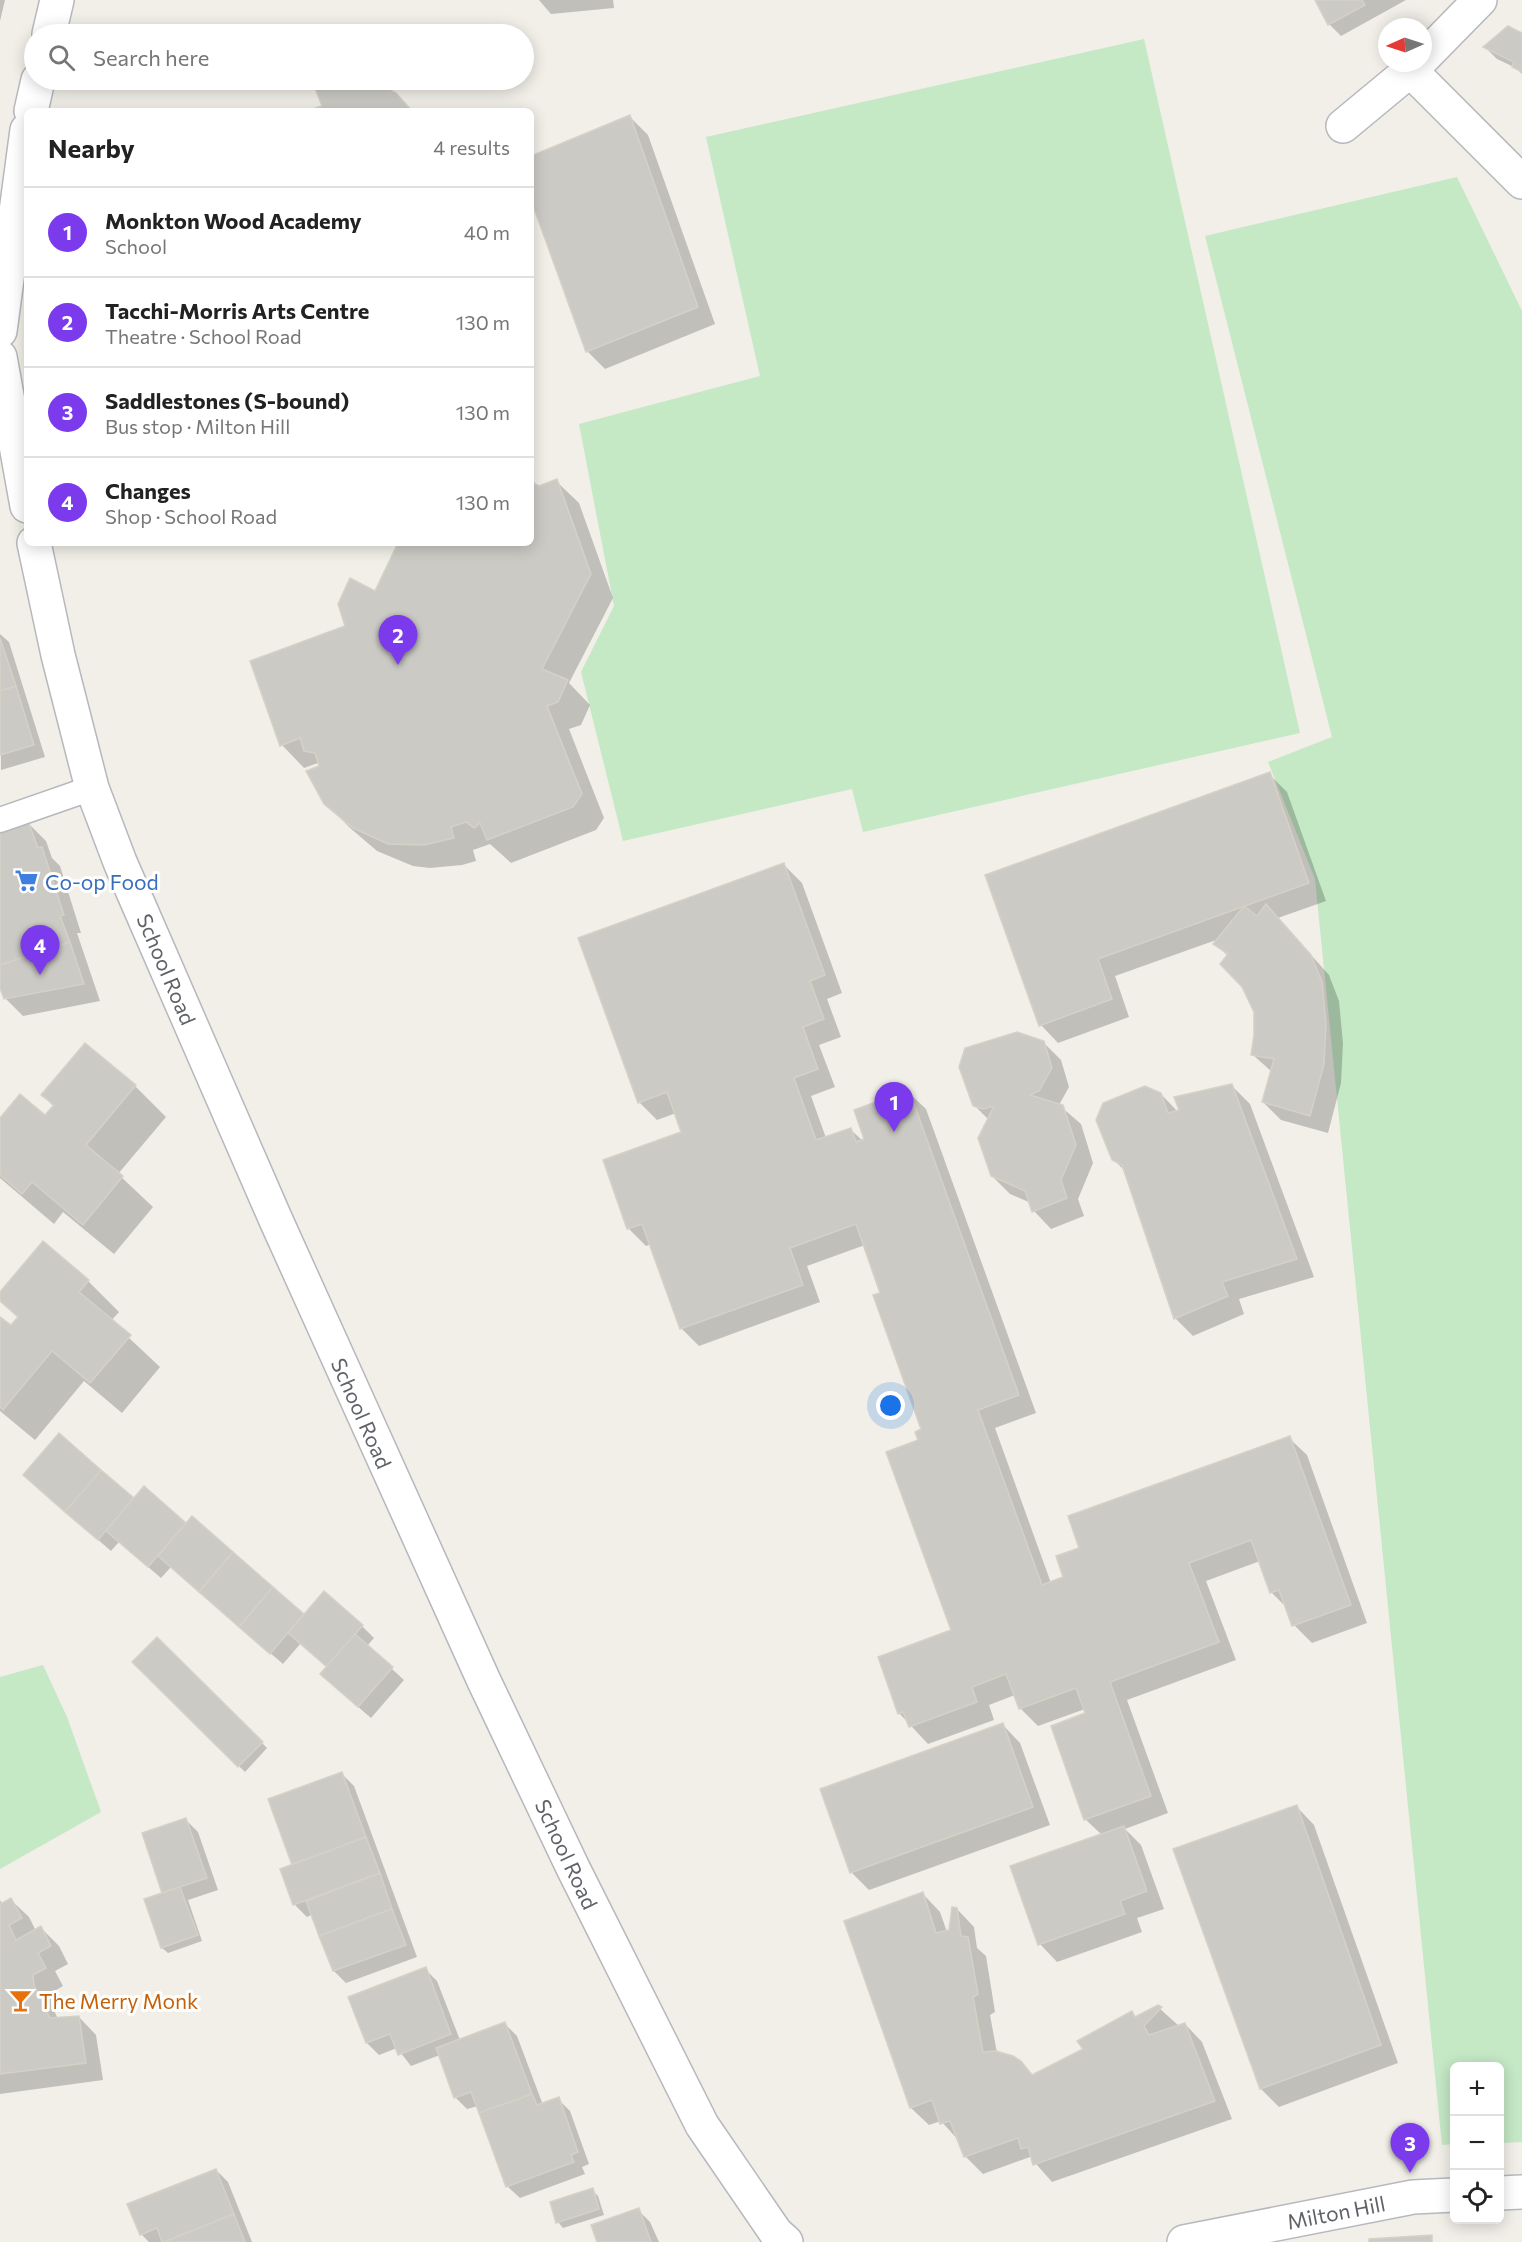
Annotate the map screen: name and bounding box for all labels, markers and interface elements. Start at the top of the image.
north arrow [1378,18,1432,72]
search box [24,24,534,90]
icon: search [45,41,78,74]
text: Search here [93,44,209,71]
text: Nearby [48,132,135,163]
text: 4 results [433,135,510,159]
text: Monkton Wood Academy [105,207,362,234]
text: 1 [63,220,72,244]
text: 40 m [464,220,510,244]
text: School [105,234,167,258]
text: Tacchi-Morris Arts Centre [105,297,369,324]
text: 2 [62,310,73,334]
text: 130 m [456,310,510,334]
text: Theatre · School Road [105,324,302,348]
text: Saddlestones (S-bound) [105,387,349,414]
text: 3 [62,400,73,424]
text: 130 m [456,400,510,424]
text: Bus stop · Milton Hill [105,414,290,438]
text: Changes [105,477,191,504]
text: 4 [61,490,74,514]
text: 130 m [456,490,510,514]
text: Shop · School Road [105,504,277,528]
pin: 2 [378,616,418,665]
supermarket icon: Co-op Food [14,868,40,894]
place label: Co-op Food [45,869,159,894]
street label: School Road [132,910,202,1028]
pin: 4 [20,926,60,975]
pin: 1 [874,1082,914,1132]
street label: School Road [327,1354,397,1472]
your location [876,1391,905,1420]
street label: School Road [531,1795,603,1913]
bar icon: The Merry Monk [8,1987,34,2013]
place label: The Merry Monk [39,1988,198,2013]
map controls [1450,2062,1504,2224]
button: + [1450,2062,1504,2116]
button: − [1450,2116,1504,2170]
pin: 3 [1390,2124,1430,2173]
button: locate [1450,2170,1504,2224]
street label: Milton Hill [1285,2190,1387,2234]

